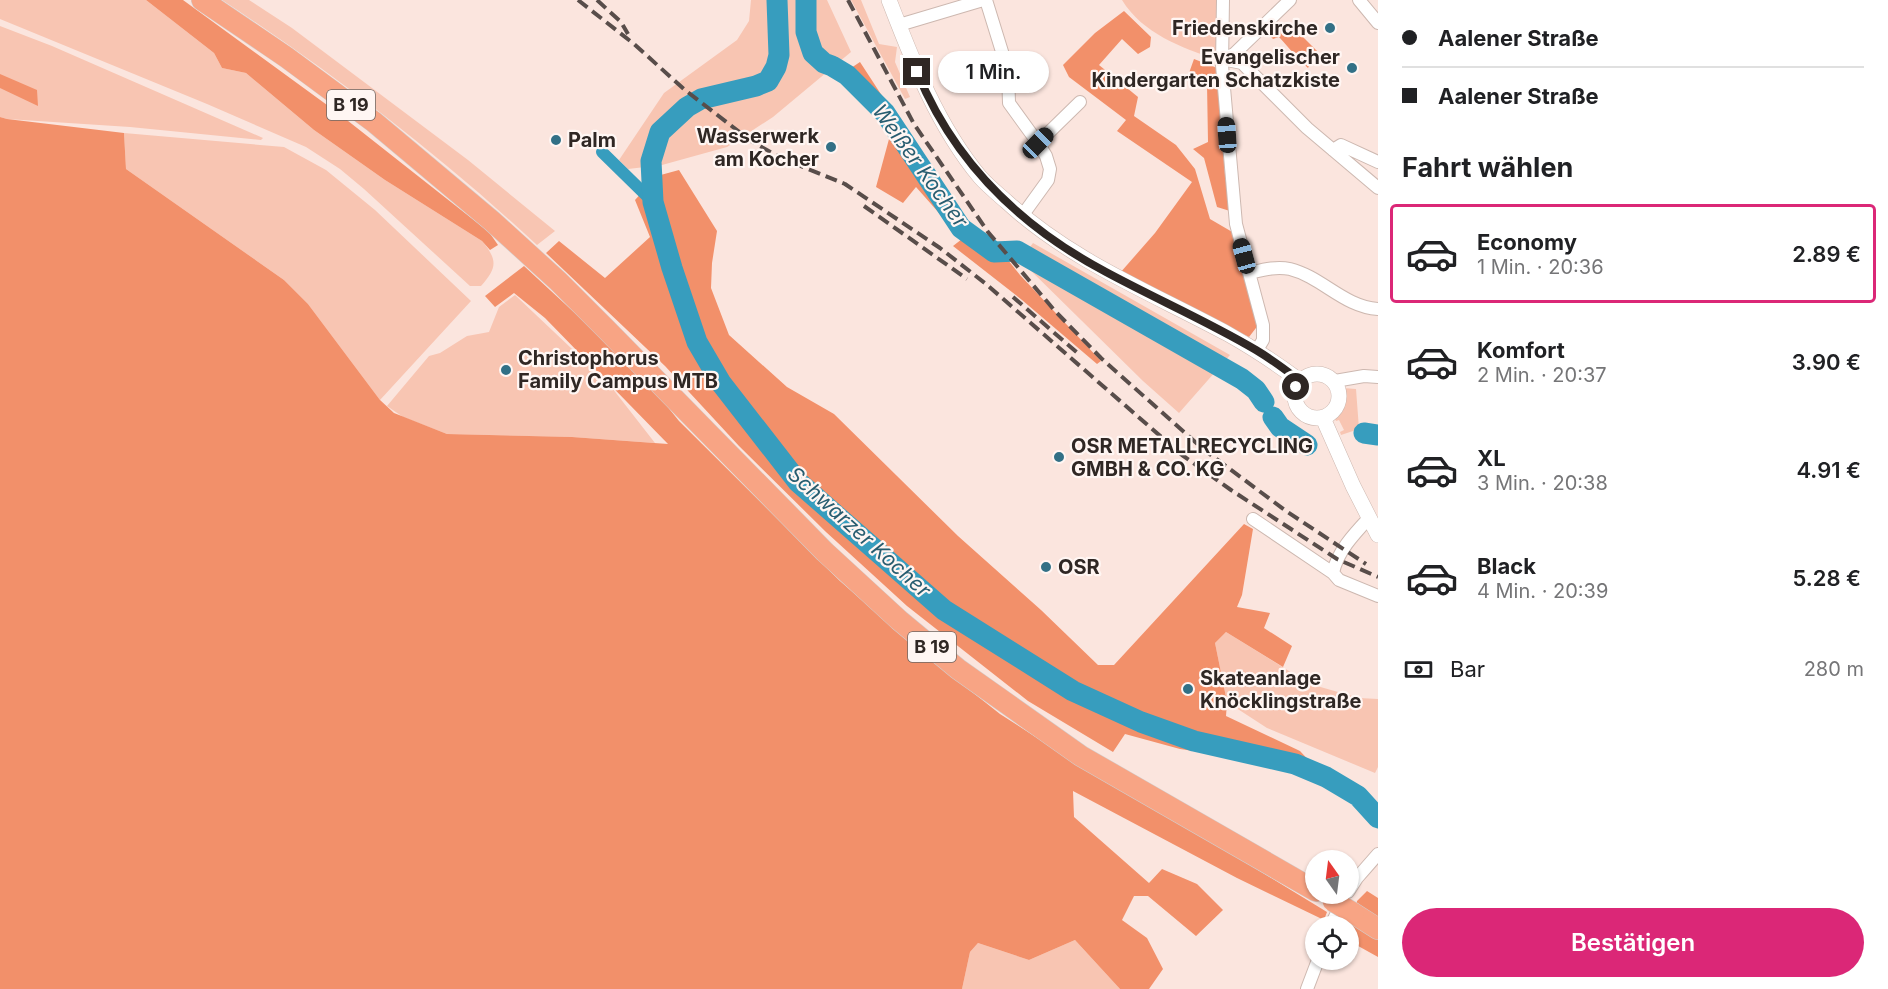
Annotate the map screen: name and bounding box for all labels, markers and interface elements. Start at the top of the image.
place label: Friedenskirche [1172,16,1318,40]
marker: Friedenskirche [1323,21,1337,35]
text: Aalener Straße [1438,25,1599,51]
place label: Evangelischer Kindergarten Schatzkiste [1091,45,1340,92]
callout: 1 Min. [938,51,1049,93]
route end [903,58,930,85]
text: 1 Min. [966,60,1021,84]
marker: Evangelischer Kindergarten Schatzkiste [1345,61,1359,75]
text: Aalener Straße [1438,83,1599,109]
road number: B 19 [327,90,375,120]
water label: Weißer Kocher [867,99,974,233]
car [1217,116,1237,154]
place label: Wasserwerk am Kocher [696,124,819,171]
car [1019,124,1057,162]
place label: Palm [568,128,616,152]
marker: Palm [549,133,563,147]
marker: Wasserwerk am Kocher [824,140,838,154]
text: Fahrt wählen [1402,151,1573,184]
icon: car [1405,227,1459,281]
text: Economy [1477,229,1577,255]
car [1231,236,1257,276]
text: 2.89 € [1792,241,1861,267]
text: 1 Min. · 20:36 [1477,255,1604,279]
icon: car [1405,335,1459,389]
text: Komfort [1477,337,1565,363]
place label: Christophorus Family Campus MTB [518,346,718,393]
text: 3.90 € [1792,349,1861,375]
marker: Christophorus Family Campus MTB [499,363,513,377]
text: 2 Min. · 20:37 [1477,363,1607,387]
route start [1282,373,1309,400]
place label: OSR METALLRECYCLING GMBH & CO. KG [1071,434,1313,481]
icon: car [1405,443,1459,497]
text: XL [1477,445,1506,471]
marker: OSR METALLRECYCLING GMBH & CO. KG [1052,450,1066,464]
text: 4.91 € [1796,457,1861,483]
water label: Schwarzer Kocher [783,461,936,603]
text: 3 Min. · 20:38 [1477,471,1608,495]
icon: car [1405,551,1459,605]
text: Black [1477,553,1536,579]
place label: OSR [1058,555,1100,579]
marker: OSR [1039,560,1053,574]
text: 5.28 € [1792,565,1861,591]
text: 4 Min. · 20:39 [1477,579,1608,603]
road number: B 19 [908,632,956,662]
icon: cash [1402,653,1435,686]
text: Bar [1450,656,1485,682]
text: 280 m [1804,657,1864,681]
place label: Skateanlage Knöcklingstraße [1200,666,1362,713]
marker: Skateanlage Knöcklingstraße [1181,682,1195,696]
north arrow [1305,850,1359,904]
map controls [1305,850,1359,970]
button: Bestätigen [1402,908,1864,977]
button: locate [1305,916,1359,970]

